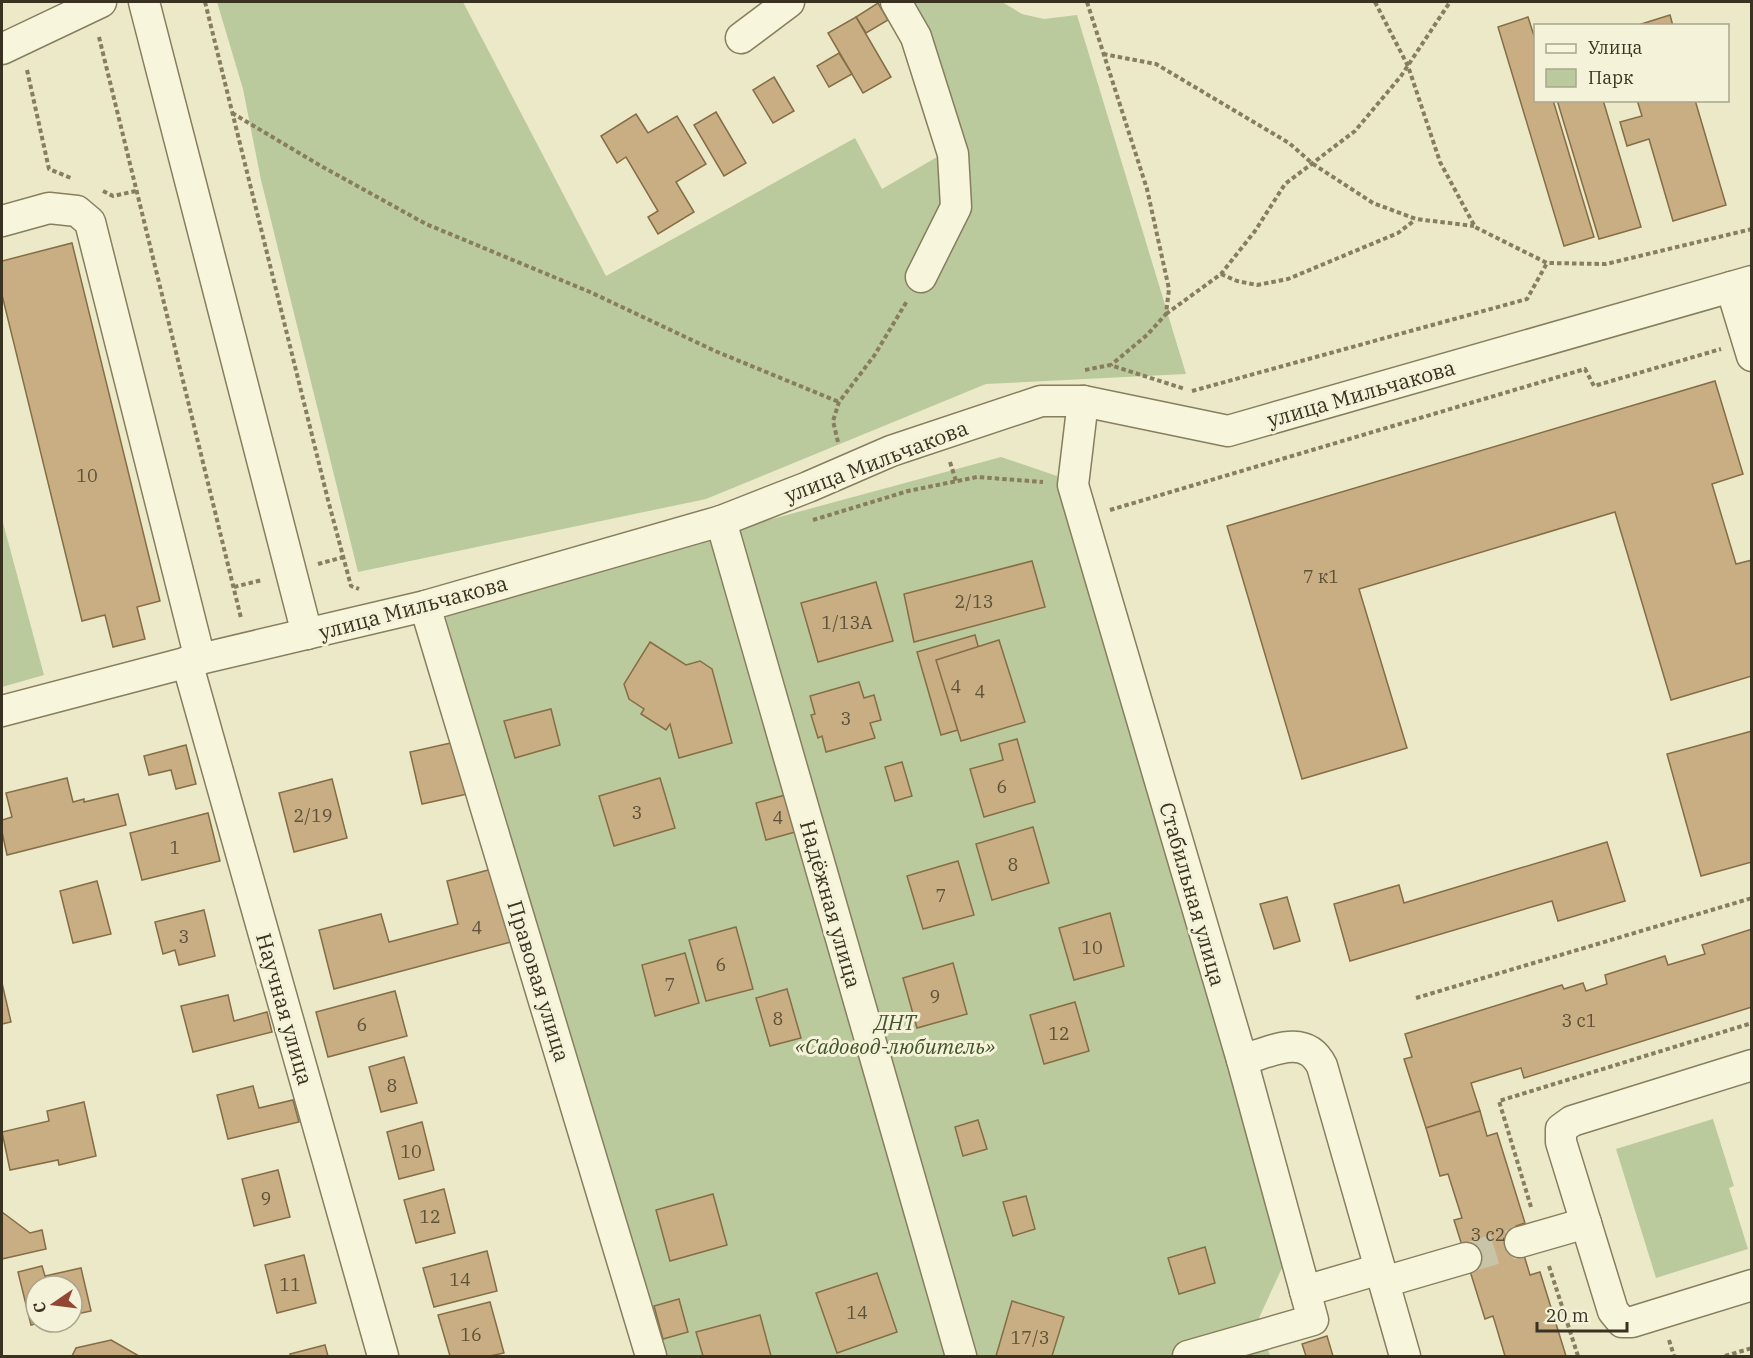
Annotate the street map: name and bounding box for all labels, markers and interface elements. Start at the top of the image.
legend [1534,24,1729,102]
text: Улица [1588,36,1643,59]
text: Парк [1588,66,1634,89]
street label: улица Мильчакова [1264,353,1458,433]
street label: улица Мильчакова [780,413,972,509]
house number: 10 [76,464,98,487]
house number: 7 к1 [1303,565,1339,588]
street label: улица Мильчакова [315,568,511,646]
house number: 2/13 [955,590,994,613]
house number: 1/13А [821,611,873,634]
house number: 4 [951,675,961,698]
house number: 4 [975,680,985,703]
house number: 3 [841,707,851,730]
house number: 6 [997,775,1007,798]
street label: Стабильная улица [1153,799,1233,989]
house number: 3 [632,801,642,824]
house number: 2/19 [294,804,333,827]
house number: 4 [773,806,783,829]
street label: Надёжная улица [794,817,868,991]
house number: 1 [170,836,180,859]
house number: 8 [1008,853,1018,876]
house number: 7 [936,884,946,907]
street label: Правовая улица [501,897,577,1065]
house number: 4 [472,916,482,939]
house number: 3 [179,925,189,948]
street label: Научная улица [250,930,320,1088]
house number: 10 [1081,936,1103,959]
house number: 6 [716,953,726,976]
house number: 7 [665,973,675,996]
house number: 9 [930,985,940,1008]
house number: 8 [773,1007,783,1030]
park label: ДНТ «Садовод-любитель» [795,1008,995,1060]
house number: 3 с1 [1561,1009,1597,1032]
house number: 6 [357,1013,367,1036]
house number: 12 [1048,1022,1070,1045]
house number: 8 [387,1074,397,1097]
house number: 10 [400,1140,422,1163]
house number: 9 [261,1187,271,1210]
house number: 12 [419,1205,441,1228]
house number: 3 с2 [1470,1223,1506,1246]
house number: 14 [449,1268,471,1291]
house number: 11 [279,1273,301,1296]
north arrow [24,1274,84,1334]
scale bar [1537,1295,1627,1333]
text: С [28,1300,50,1315]
house number: 14 [846,1301,868,1324]
text: 20 m [1546,1304,1589,1327]
house number: 16 [460,1323,482,1346]
house number: 17/3 [1011,1326,1050,1349]

